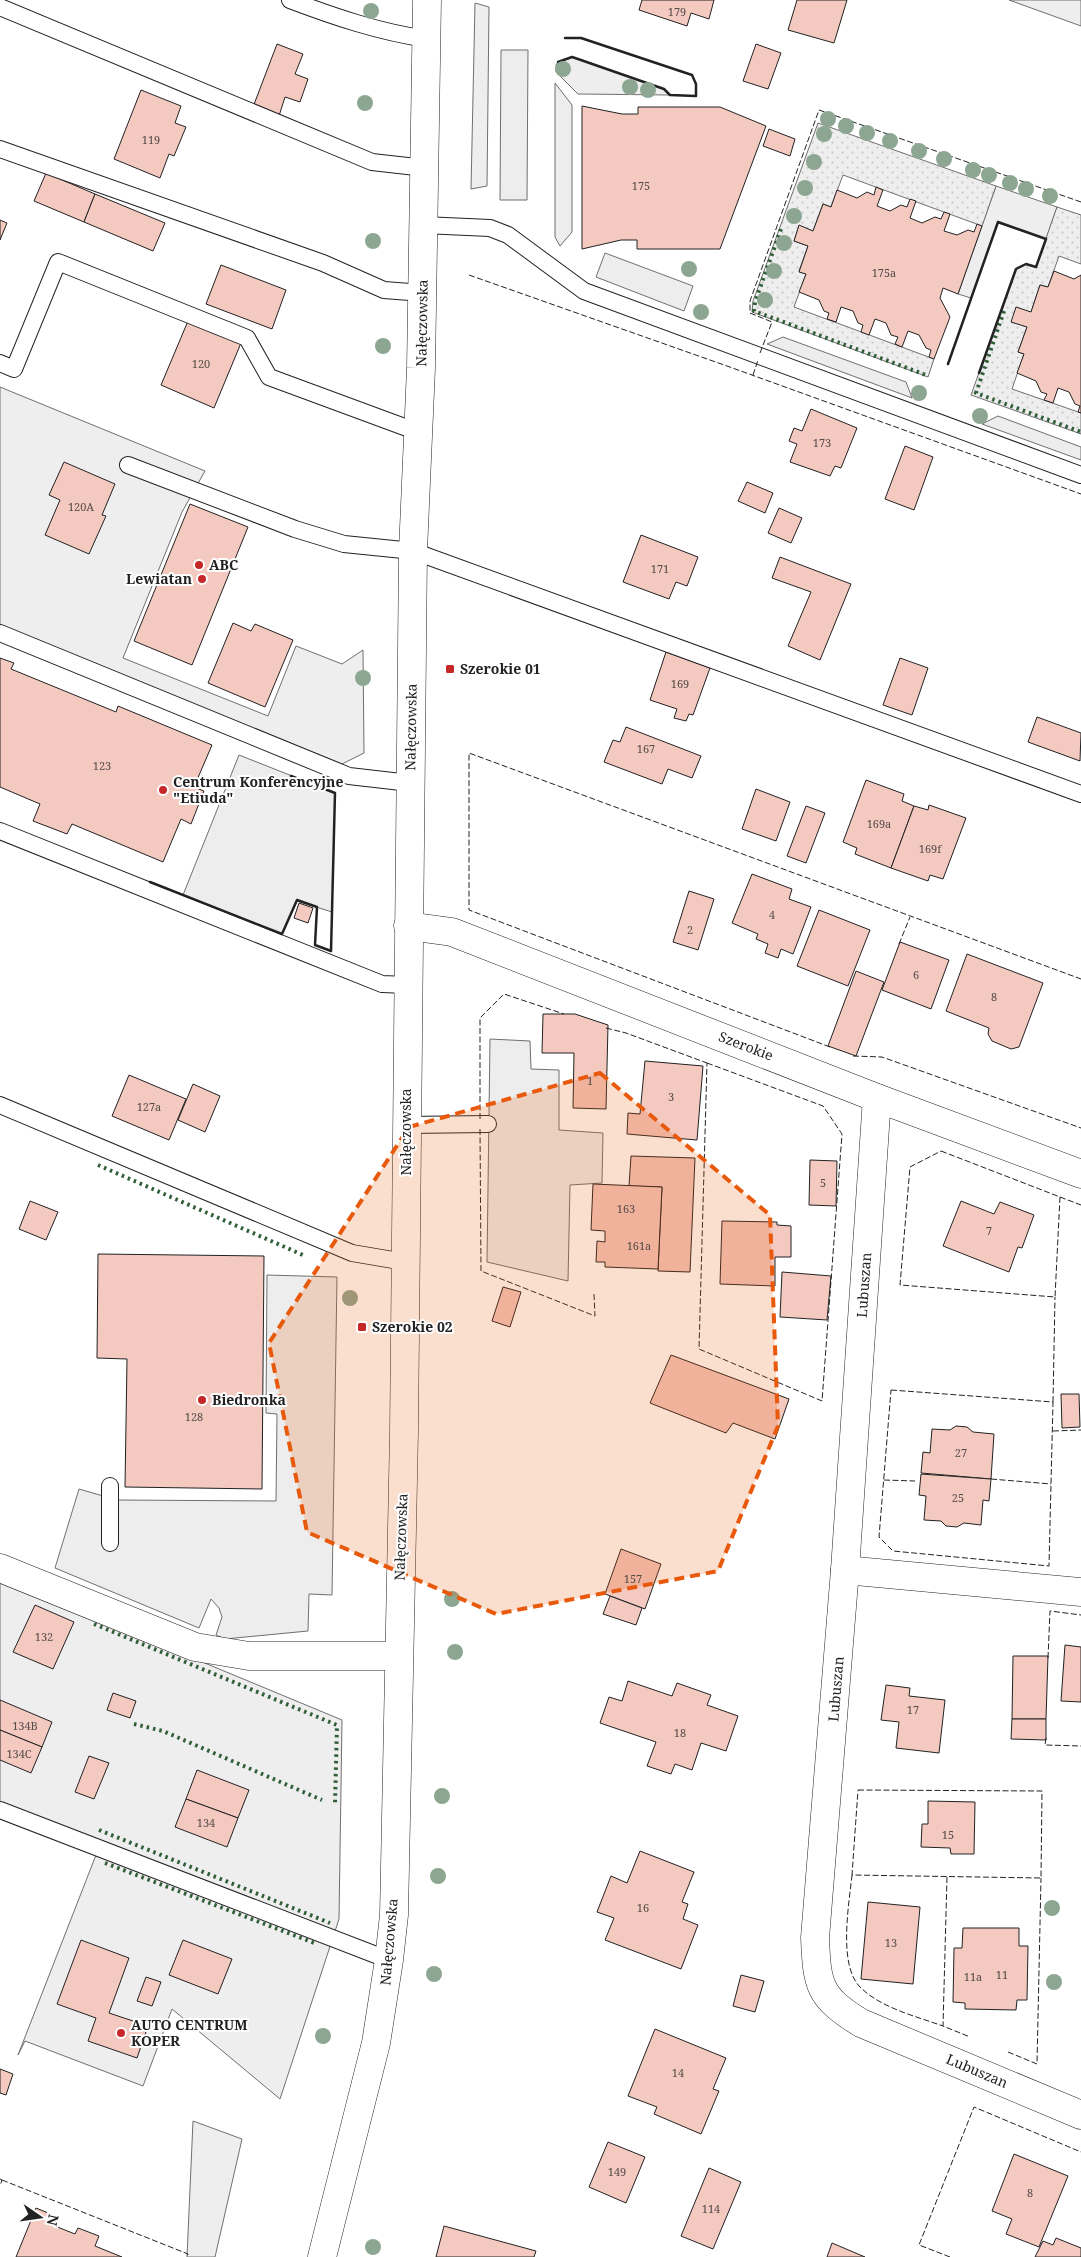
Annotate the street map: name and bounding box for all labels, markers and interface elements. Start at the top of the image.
house number: 179 [668,4,686,19]
house number: 119 [142,132,160,147]
house number: 175 [632,178,650,193]
house number: 175a [872,265,896,280]
street label: Nałęczowska [411,279,432,367]
house number: 120 [192,356,210,371]
house number: 173 [813,435,831,450]
house number: 120A [68,499,94,514]
place label: ABC [209,555,238,574]
marker: ABC [193,559,205,571]
house number: 171 [651,561,669,576]
place label: Lewiatan [126,569,192,588]
marker: Lewiatan [196,573,208,585]
place label: Szerokie 01 [460,659,541,678]
marker: Szerokie 01 [444,663,456,675]
house number: 169 [671,676,689,691]
street label: Nałęczowska [400,683,421,771]
house number: 167 [637,741,655,756]
house number: 123 [93,758,111,773]
place label: Centrum Konferencyjne "Etiuda" [173,772,343,807]
marker: Centrum Konferencyjne "Etiuda" [157,784,169,796]
house number: 169a [867,816,891,831]
house number: 169f [919,841,942,856]
house number: 4 [769,907,775,922]
house number: 2 [687,922,693,937]
house number: 6 [913,967,919,982]
house number: 8 [991,989,997,1004]
street label: Szerokie [716,1026,776,1065]
house number: 1 [587,1073,593,1088]
street label: Nałęczowska [396,1088,415,1176]
house number: 3 [668,1089,674,1104]
house number: 127a [137,1099,161,1114]
house number: 5 [820,1175,826,1190]
house number: 163 [617,1201,635,1216]
house number: 7 [986,1223,992,1238]
house number: 161a [627,1238,651,1253]
street label: Lubuszan [852,1252,875,1318]
place label: Szerokie 02 [372,1317,453,1336]
marker: Szerokie 02 [356,1321,368,1333]
place label: Biedronka [212,1390,286,1409]
marker: Biedronka [196,1394,208,1406]
house number: 128 [185,1409,203,1424]
house number: 27 [955,1445,967,1460]
house number: 25 [952,1490,964,1505]
street label: Nałęczowska [389,1493,412,1581]
house number: 157 [624,1571,642,1586]
house number: 132 [35,1629,53,1644]
street label: Lubuszan [823,1656,848,1722]
house number: 17 [907,1702,919,1717]
house number: 134B [12,1718,38,1733]
house number: 18 [674,1725,686,1740]
house number: 134C [6,1746,32,1761]
house number: 134 [197,1815,215,1830]
house number: 15 [942,1827,954,1842]
street label: Nałęczowska [375,1898,402,1986]
house number: 16 [637,1900,649,1915]
house number: 13 [885,1935,897,1950]
house number: 11 [996,1967,1008,1982]
house number: 11a [964,1969,982,1984]
place label: AUTO CENTRUM KOPER [131,2015,248,2050]
marker: AUTO CENTRUM KOPER [115,2027,127,2039]
street label: Lubuszan [943,2049,1011,2092]
house number: 14 [672,2065,684,2080]
house number: 149 [608,2164,626,2179]
house number: 8 [1027,2185,1033,2200]
north arrow [15,2192,65,2242]
house number: 114 [702,2201,720,2216]
text: N [43,2213,64,2228]

